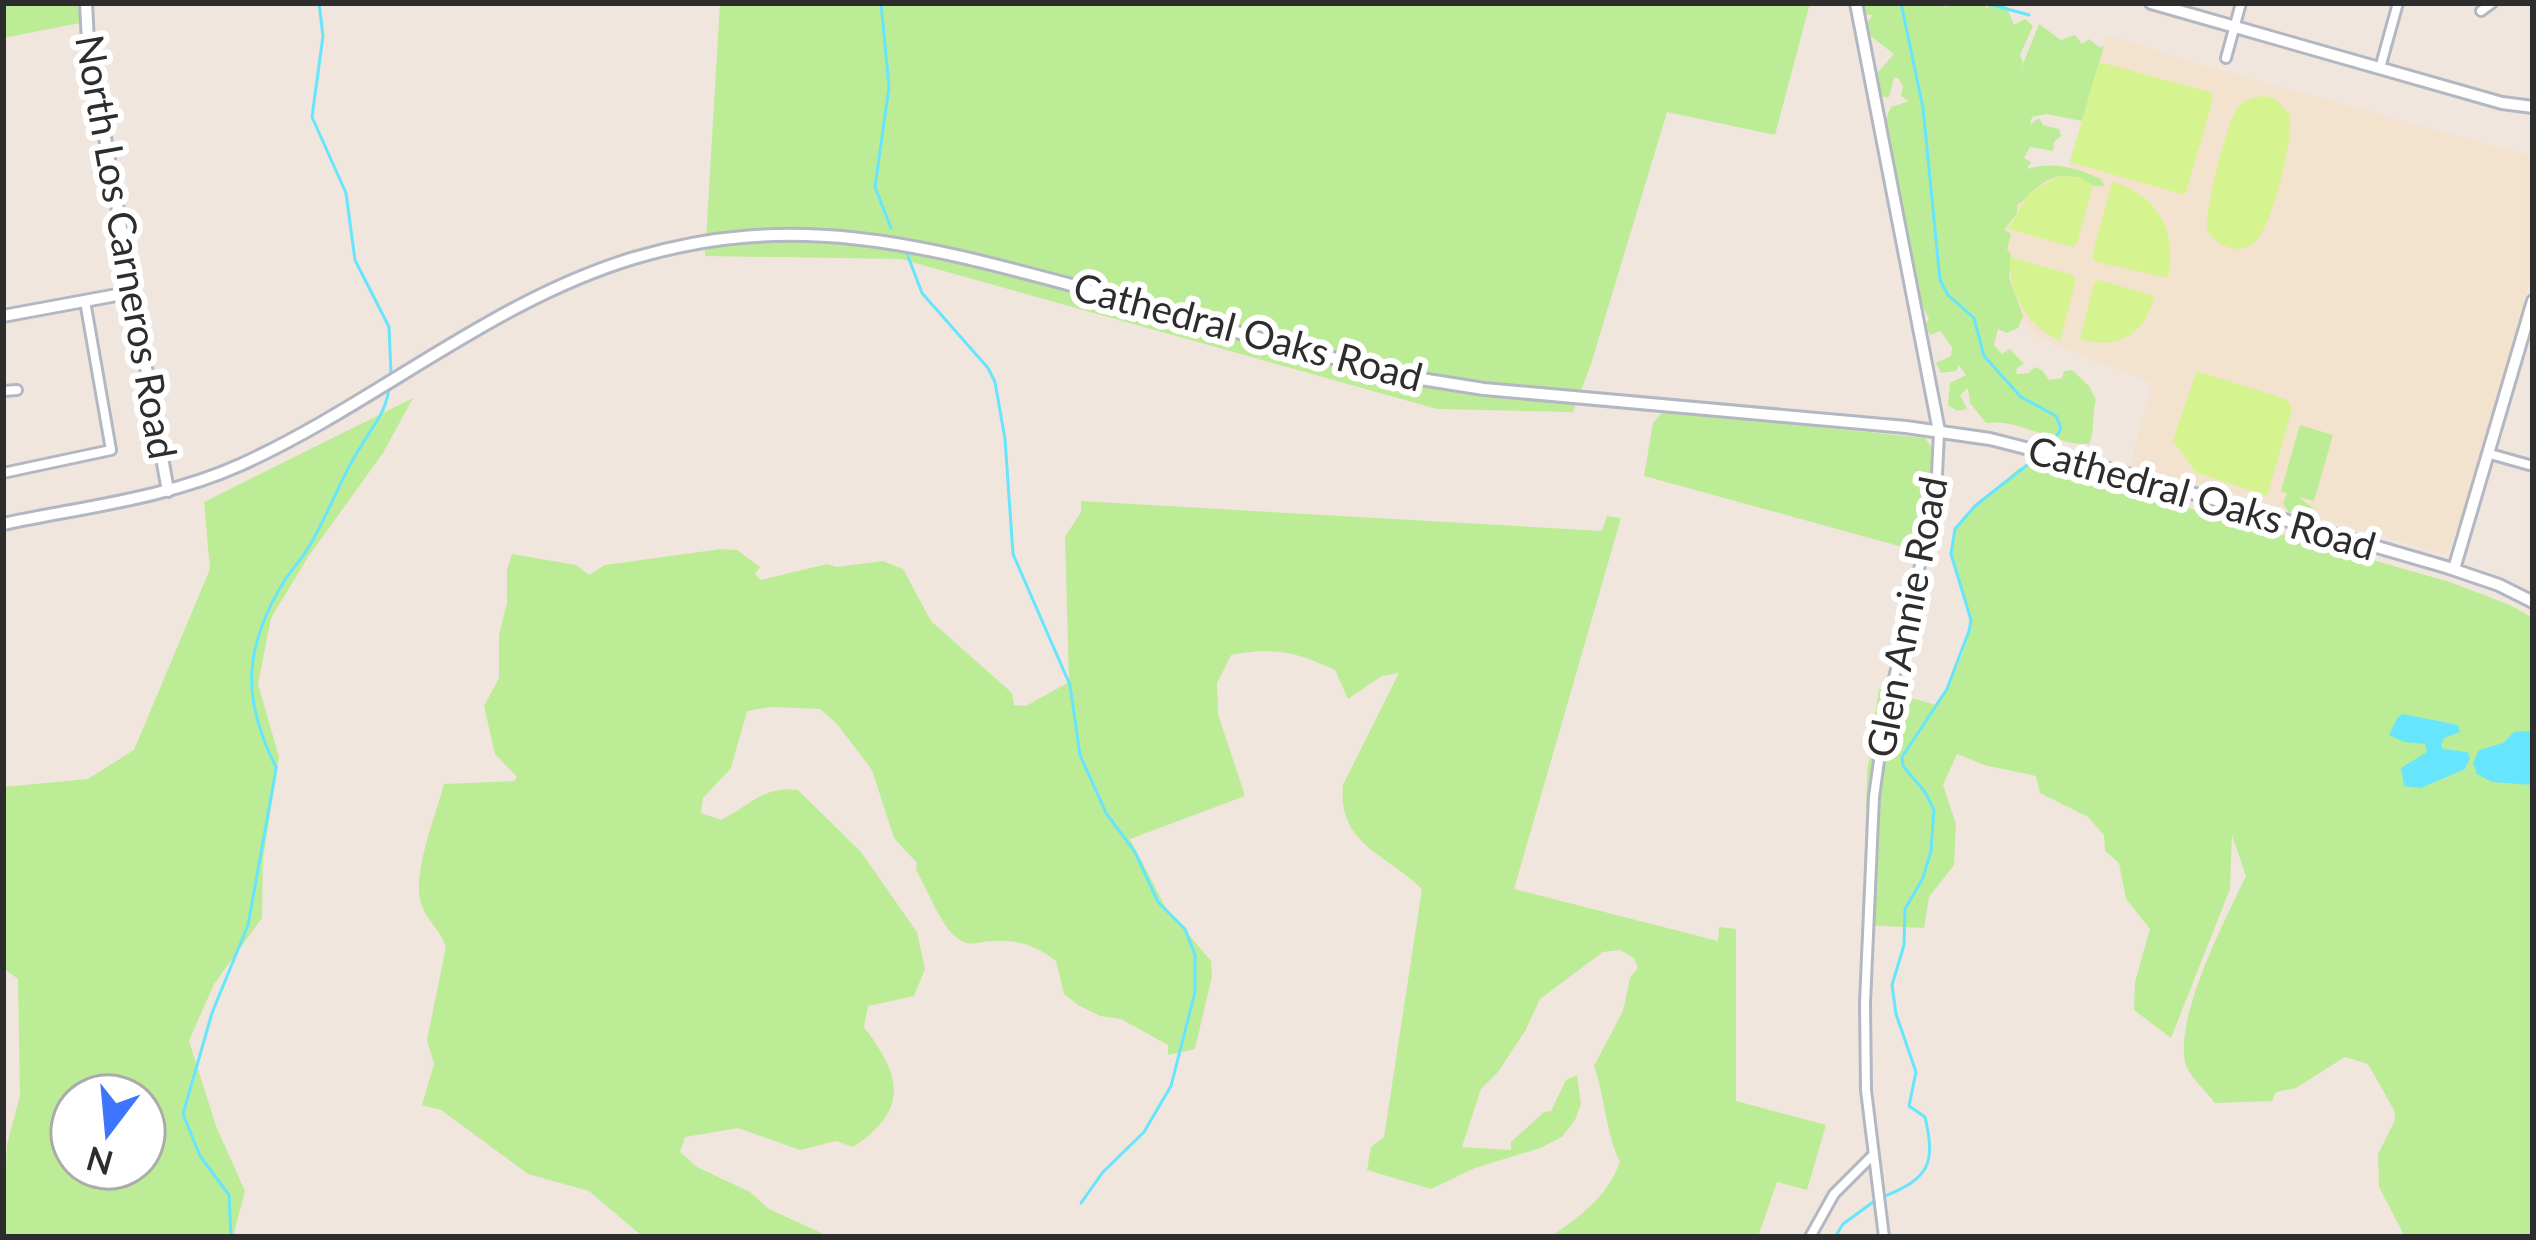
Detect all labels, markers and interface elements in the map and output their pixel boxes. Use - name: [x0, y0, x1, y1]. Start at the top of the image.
- street label: North Los Carneros Road: [67, 31, 187, 462]
- street label: Cathedral Oaks Road: [1069, 262, 1428, 400]
- street label: Cathedral Oaks Road: [2023, 425, 2381, 569]
- street label: Glen Annie Road: [1856, 473, 1956, 761]
- north arrow: [48, 1072, 168, 1192]
- text: N: [82, 1139, 117, 1185]

